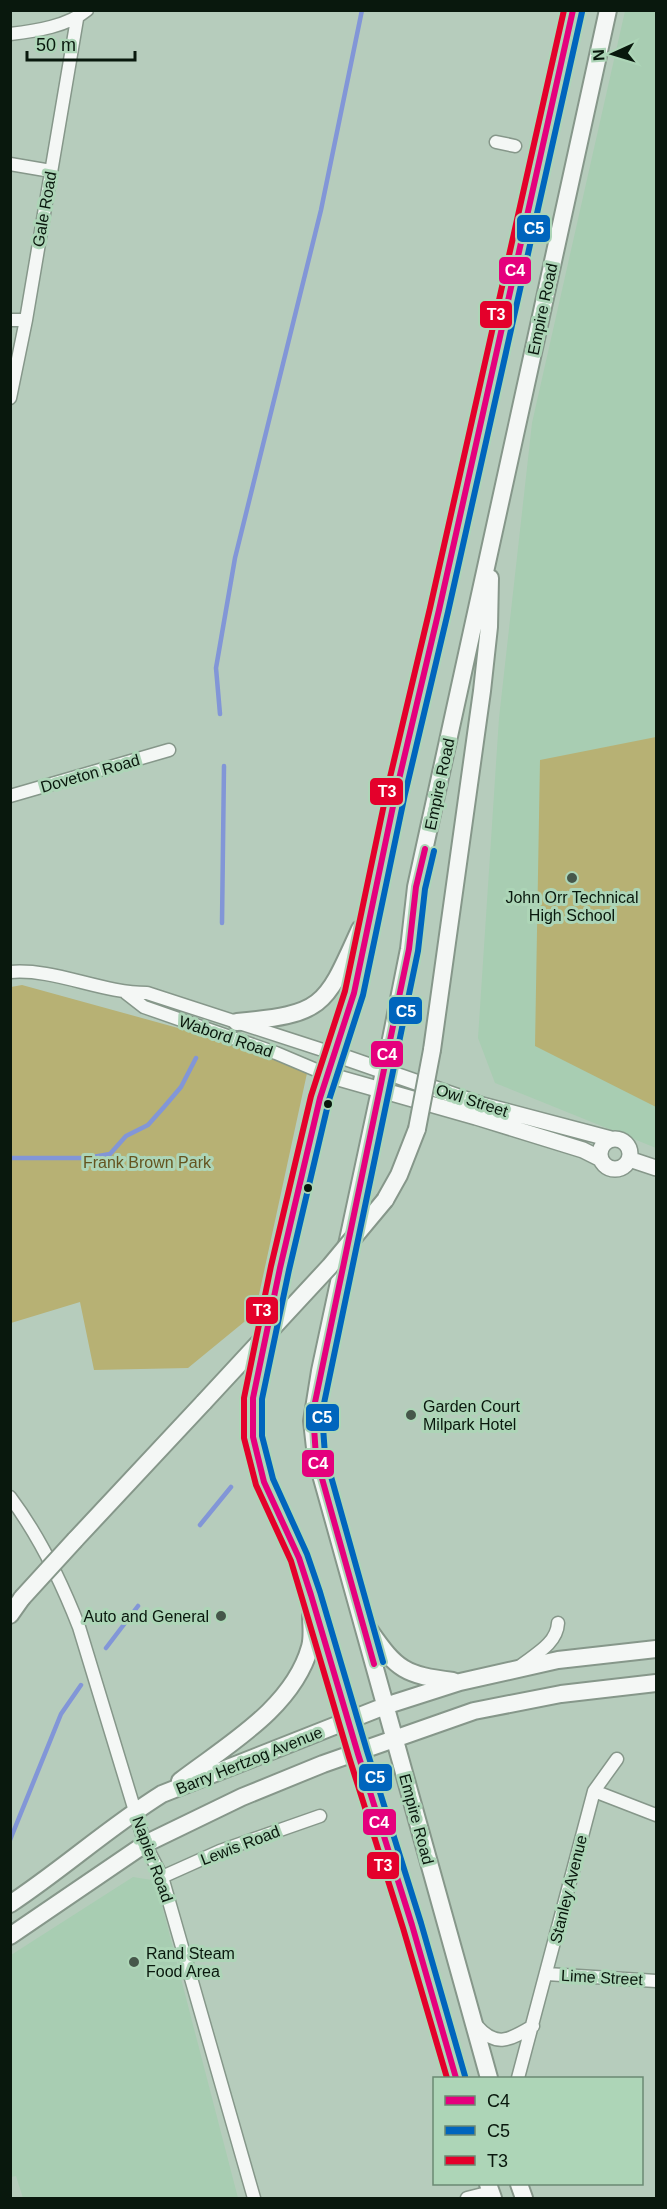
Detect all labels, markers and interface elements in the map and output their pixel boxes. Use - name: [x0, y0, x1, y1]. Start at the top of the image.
- scale bar: [27, 24, 135, 62]
- north arrow: [583, 24, 643, 84]
- text: 50 m: [36, 35, 76, 55]
- text: N: [590, 49, 607, 61]
- street label: Gale Road: [29, 170, 60, 248]
- line badge: C5: [516, 214, 551, 243]
- text: C5: [524, 220, 544, 237]
- line badge: C4: [498, 256, 532, 285]
- text: C4: [505, 262, 525, 279]
- street label: Empire Road: [524, 262, 561, 357]
- line badge: T3: [479, 300, 513, 329]
- text: T3: [487, 306, 505, 323]
- street label: Empire Road: [421, 737, 458, 832]
- street label: Doveton Road: [39, 751, 142, 796]
- line badge: T3: [369, 777, 404, 806]
- text: T3: [378, 783, 396, 800]
- marker: John Orr Technical High School: [565, 871, 579, 885]
- place label: John Orr Technical High School: [505, 889, 639, 924]
- line badge: C5: [388, 996, 423, 1025]
- text: C5: [396, 1003, 416, 1020]
- street label: Wabord Road: [177, 1012, 275, 1060]
- line badge: C4: [370, 1040, 404, 1068]
- text: C4: [377, 1046, 397, 1063]
- street label: Owl Street: [434, 1081, 511, 1120]
- unlabelled marker: [322, 1098, 334, 1110]
- park label: Frank Brown Park: [83, 1154, 212, 1171]
- unlabelled marker: [302, 1182, 314, 1194]
- line badge: T3: [245, 1296, 279, 1325]
- text: T3: [253, 1302, 271, 1319]
- place label: Garden Court Milpark Hotel: [423, 1398, 520, 1433]
- line badge: C5: [305, 1403, 340, 1432]
- marker: Garden Court Milpark Hotel: [404, 1408, 418, 1422]
- text: C5: [312, 1409, 332, 1426]
- line badge: C4: [301, 1449, 335, 1478]
- text: C4: [308, 1455, 328, 1472]
- place label: Auto and General: [84, 1608, 209, 1625]
- marker: Auto and General: [214, 1609, 228, 1623]
- street label: Barry Hertzog Avenue: [174, 1723, 325, 1798]
- line badge: C5: [358, 1763, 393, 1792]
- text: C5: [365, 1769, 385, 1786]
- street label: Empire Road: [396, 1772, 437, 1866]
- line badge: C4: [362, 1808, 397, 1836]
- street label: Napier Road: [129, 1814, 176, 1904]
- text: C4: [369, 1814, 389, 1831]
- street label: Lewis Road: [198, 1823, 282, 1868]
- street label: Stanley Avenue: [547, 1833, 590, 1945]
- line badge: T3: [366, 1851, 400, 1880]
- text: T3: [374, 1857, 392, 1874]
- place label: Rand Steam Food Area: [146, 1945, 235, 1980]
- marker: Rand Steam Food Area: [127, 1955, 141, 1969]
- street label: Lime Street: [561, 1967, 644, 1988]
- legend: [433, 2077, 643, 2185]
- text: C4: [487, 2091, 510, 2111]
- text: C5: [487, 2121, 510, 2141]
- text: T3: [487, 2151, 508, 2171]

